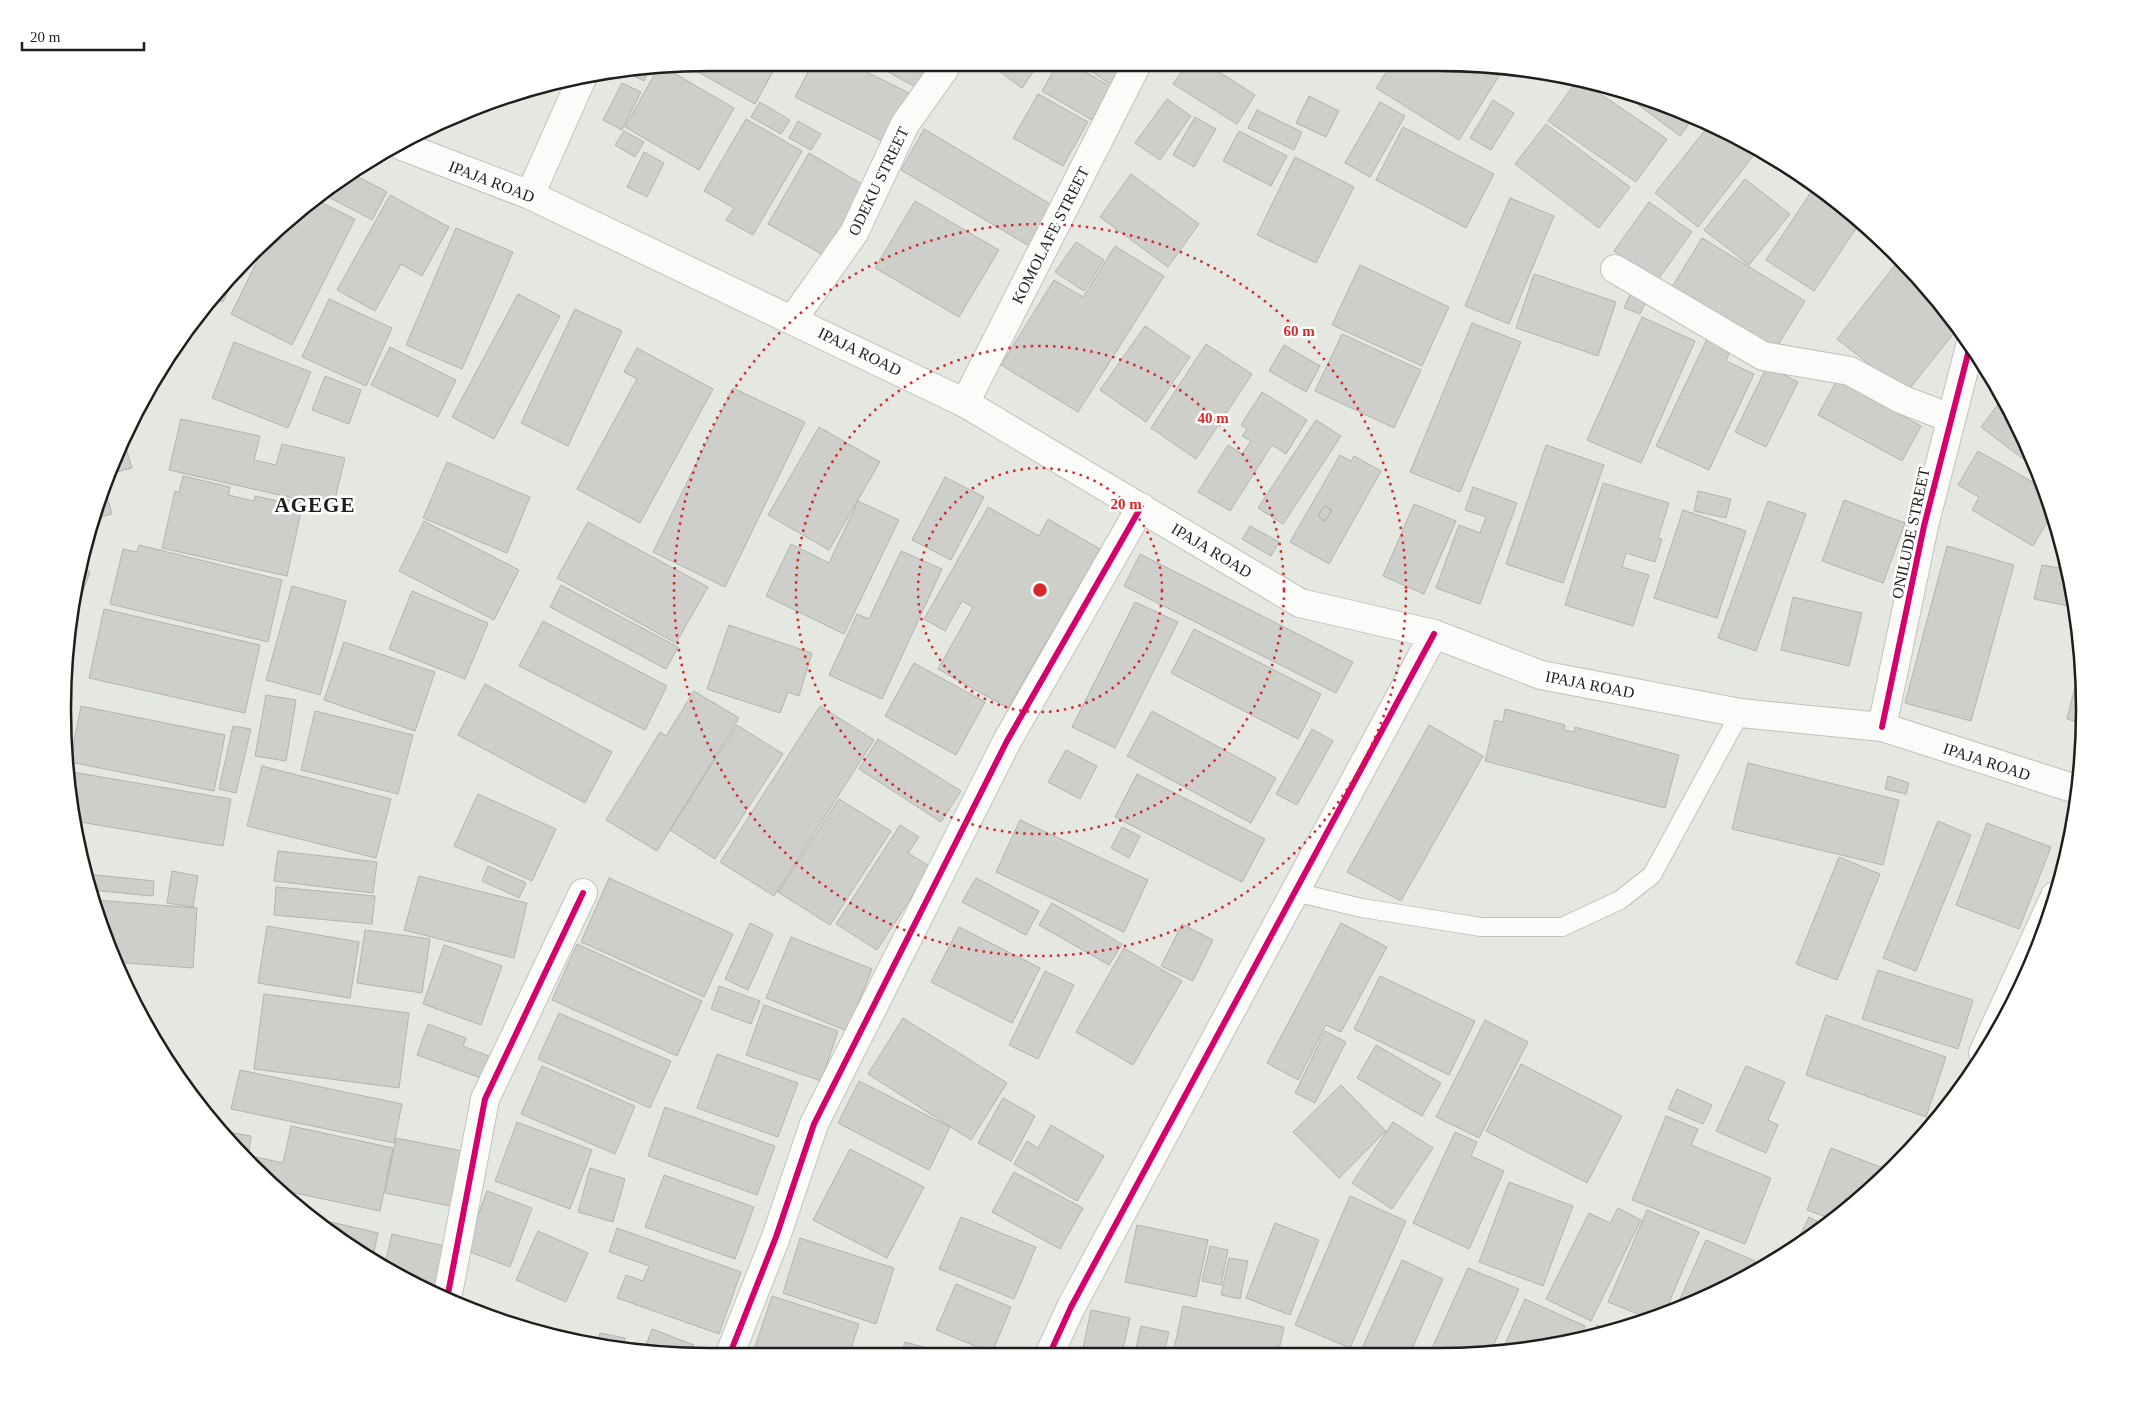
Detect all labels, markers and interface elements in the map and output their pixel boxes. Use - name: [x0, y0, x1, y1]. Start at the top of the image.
- scale bar: [22, 20, 145, 52]
- text: 20 m: [30, 29, 61, 45]
- street label: ODEKU STREET: [845, 124, 912, 238]
- street label: IPAJA ROAD: [447, 157, 537, 206]
- street label: KOMOLAFE STREET: [1008, 164, 1093, 307]
- text: 60 m: [1283, 323, 1315, 339]
- street label: IPAJA ROAD: [815, 324, 904, 379]
- text: 40 m: [1197, 410, 1229, 426]
- street label: ONILUDE STREET: [1888, 466, 1933, 600]
- district label: AGEGE: [275, 493, 355, 517]
- text: 20 m: [1110, 496, 1142, 512]
- street label: IPAJA ROAD: [1169, 520, 1255, 581]
- centre of rings: [1031, 581, 1049, 599]
- street label: IPAJA ROAD: [1544, 668, 1636, 701]
- street label: IPAJA ROAD: [1941, 739, 2033, 784]

